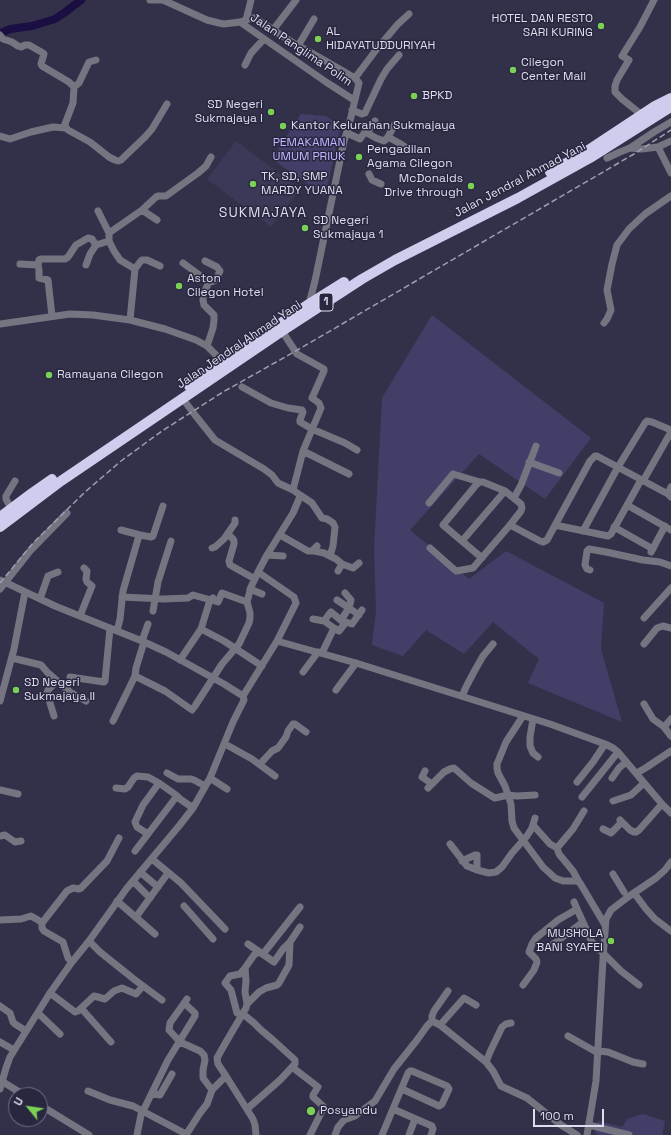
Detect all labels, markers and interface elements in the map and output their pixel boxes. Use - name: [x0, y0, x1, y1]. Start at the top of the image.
- street label: Jalan Panglima Polim: [247, 11, 355, 89]
- place label: HOTEL DAN RESTO SARI KURING: [492, 12, 593, 40]
- marker: HOTEL DAN RESTO SARI KURING: [596, 21, 606, 31]
- place label: AL HIDAYATUDDURIYAH: [326, 25, 435, 53]
- marker: AL HIDAYATUDDURIYAH: [313, 34, 323, 44]
- place label: Cilegon Center Mall: [521, 56, 586, 84]
- marker: Cilegon Center Mall: [508, 65, 518, 75]
- place label: BPKD: [422, 89, 452, 103]
- marker: BPKD: [409, 91, 419, 101]
- place label: SD Negeri Sukmajaya I: [195, 98, 263, 126]
- marker: SD Negeri Sukmajaya I: [266, 107, 276, 117]
- place label: Kantor Kelurahan Sukmajaya: [291, 119, 455, 133]
- marker: Kantor Kelurahan Sukmajaya: [278, 121, 288, 131]
- park label: PEMAKAMAN UMUM PRIUK: [273, 136, 345, 164]
- street label: Jalan Jendral Ahmad Yani: [452, 139, 588, 221]
- place label: Pengadilan Agama Cilegon: [367, 143, 453, 171]
- marker: Pengadilan Agama Cilegon: [354, 152, 364, 162]
- place label: TK, SD, SMP MARDY YUANA: [261, 170, 343, 198]
- place label: McDonalds Drive through: [384, 172, 463, 200]
- marker: TK, SD, SMP MARDY YUANA: [248, 179, 258, 189]
- marker: McDonalds Drive through: [466, 181, 476, 191]
- district label: SUKMAJAYA: [219, 205, 307, 221]
- place label: SD Negeri Sukmajaya 1: [313, 214, 383, 242]
- marker: SD Negeri Sukmajaya 1: [300, 223, 310, 233]
- place label: Aston Cilegon Hotel: [187, 272, 264, 300]
- marker: Aston Cilegon Hotel: [174, 281, 184, 291]
- road number: 1: [319, 293, 333, 311]
- street label: Jalan Jendral Ahmad Yani: [174, 298, 304, 392]
- place label: Ramayana Cilegon: [57, 368, 163, 382]
- marker: Ramayana Cilegon: [44, 370, 54, 380]
- place label: SD Negeri Sukmajaya II: [24, 676, 95, 704]
- marker: SD Negeri Sukmajaya II: [11, 685, 21, 695]
- place label: MUSHOLA BANI SYAFEI: [536, 927, 603, 955]
- marker: MUSHOLA BANI SYAFEI: [606, 936, 616, 946]
- north arrow: [8, 1087, 48, 1127]
- text: U: [11, 1095, 26, 1108]
- scale bar: [535, 1101, 606, 1127]
- place label: Posyandu: [320, 1104, 377, 1118]
- marker: Posyandu: [305, 1105, 317, 1117]
- text: 100 m: [540, 1108, 574, 1124]

